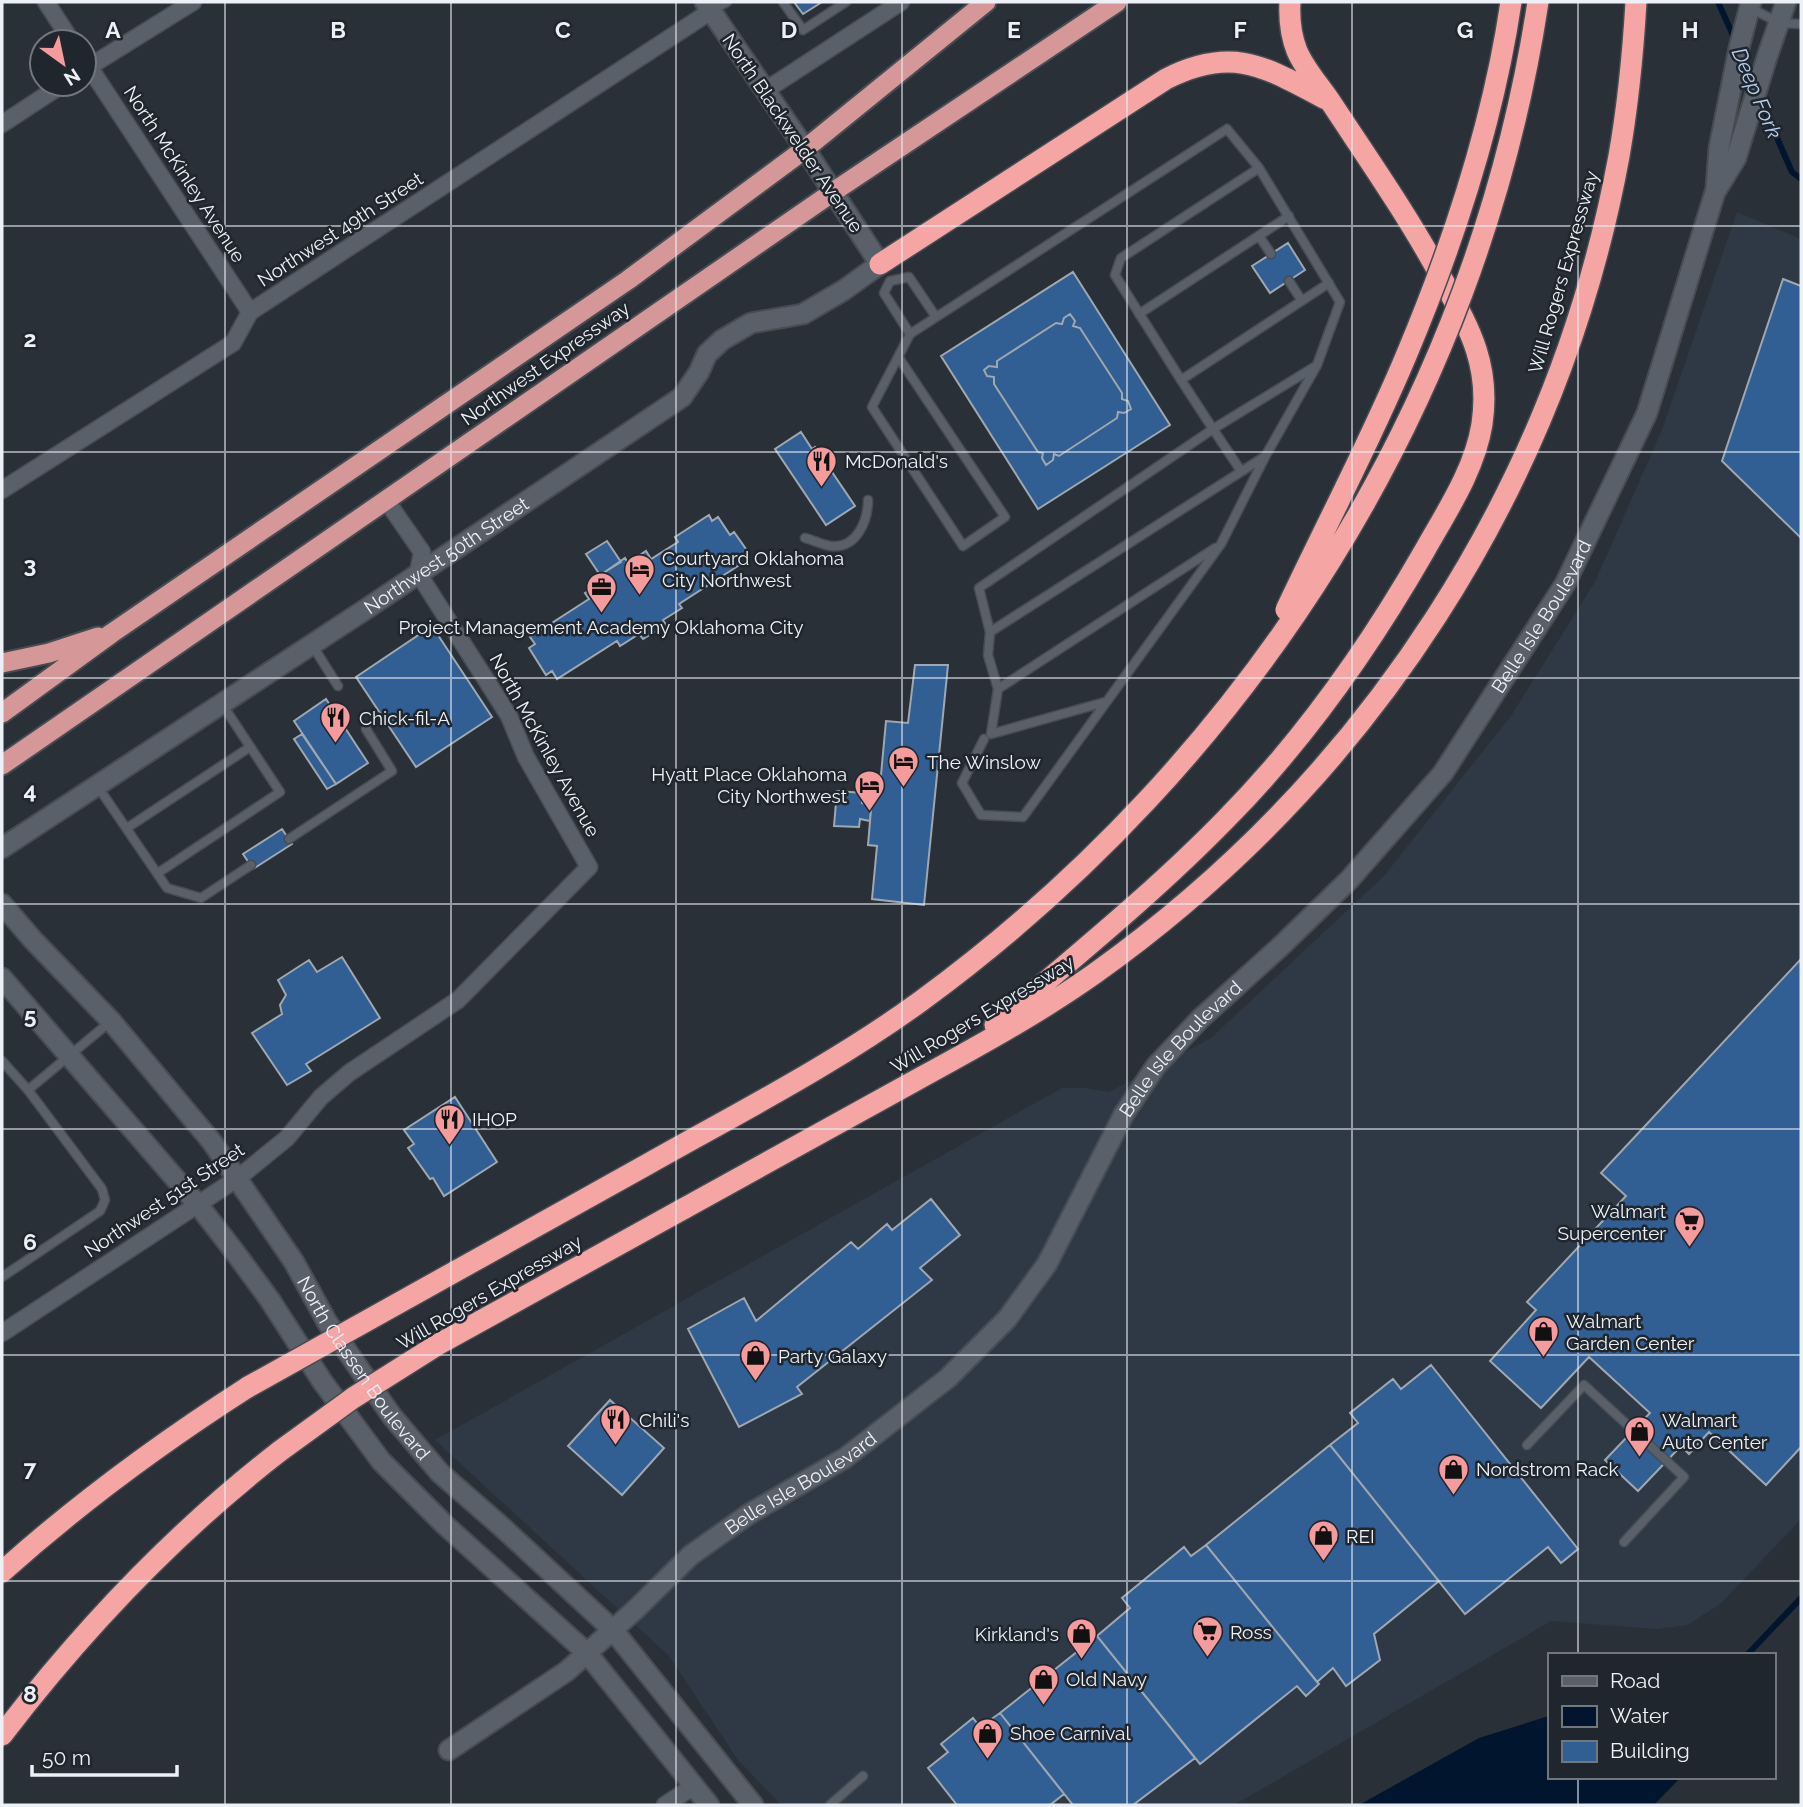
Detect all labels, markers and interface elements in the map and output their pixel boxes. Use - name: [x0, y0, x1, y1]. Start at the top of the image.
- text: A: [105, 16, 121, 43]
- text: B: [330, 16, 346, 43]
- text: C: [555, 16, 571, 43]
- text: D: [781, 16, 797, 43]
- text: E: [1007, 16, 1021, 43]
- text: F: [1233, 16, 1247, 43]
- text: G: [1457, 16, 1473, 43]
- text: H: [1681, 16, 1699, 43]
- north arrow: [28, 28, 98, 98]
- street label: North Blackwelder Avenue: [718, 29, 868, 237]
- water label: Deep Fork: [1727, 44, 1787, 142]
- text: N: [60, 64, 84, 90]
- street label: North McKinley Avenue: [120, 82, 250, 266]
- street label: Northwest 49th Street: [253, 167, 427, 291]
- street label: Will Rogers Expressway: [1524, 168, 1602, 376]
- street label: Northwest Expressway: [457, 297, 633, 429]
- text: 2: [24, 325, 36, 352]
- restaurant icon: McDonald's: [805, 444, 839, 488]
- place label: McDonald's: [845, 450, 948, 472]
- street label: Northwest 50th Street: [360, 492, 533, 618]
- street label: Belle Isle Boulevard: [1487, 536, 1596, 697]
- place label: Courtyard Oklahoma City Northwest: [662, 547, 844, 591]
- text: 3: [24, 551, 36, 578]
- hotel icon: Courtyard Oklahoma City Northwest: [622, 552, 656, 596]
- office icon: Project Management Academy Oklahoma City: [584, 571, 618, 615]
- place label: Project Management Academy Oklahoma City: [399, 616, 803, 638]
- street label: North McKinley Avenue: [485, 650, 605, 840]
- restaurant icon: Chick-fil-A: [319, 701, 353, 745]
- place label: Chick-fil-A: [359, 707, 450, 729]
- hotel icon: The Winslow: [887, 745, 921, 789]
- place label: The Winslow: [927, 751, 1041, 773]
- place label: Hyatt Place Oklahoma City Northwest: [651, 763, 848, 807]
- hotel icon: Hyatt Place Oklahoma City Northwest: [853, 768, 887, 812]
- text: 4: [23, 777, 37, 804]
- street label: Will Rogers Expressway: [886, 951, 1078, 1077]
- street label: Belle Isle Boulevard: [1114, 976, 1246, 1121]
- text: 5: [24, 1002, 37, 1029]
- restaurant icon: IHOP: [432, 1102, 466, 1146]
- place label: IHOP: [472, 1108, 517, 1130]
- street label: Northwest 51st Street: [80, 1138, 249, 1262]
- place label: Walmart Supercenter: [1557, 1200, 1667, 1244]
- supermarket icon: Walmart Supercenter: [1672, 1205, 1706, 1249]
- text: 6: [23, 1228, 37, 1255]
- street label: Will Rogers Expressway: [393, 1230, 585, 1354]
- street label: North Classen Boulevard: [293, 1272, 435, 1464]
- place label: Walmart Garden Center: [1566, 1310, 1695, 1354]
- shop icon: Walmart Garden Center: [1526, 1315, 1560, 1359]
- shop icon: Party Galaxy: [738, 1339, 772, 1383]
- place label: Party Galaxy: [778, 1345, 887, 1367]
- restaurant icon: Chili's: [599, 1403, 633, 1447]
- place label: Chili's: [639, 1409, 689, 1431]
- place label: Walmart Auto Center: [1662, 1409, 1768, 1453]
- shop icon: Walmart Auto Center: [1622, 1414, 1656, 1458]
- street label: Belle Isle Boulevard: [720, 1427, 881, 1539]
- shop icon: Nordstrom Rack: [1436, 1452, 1470, 1496]
- text: 7: [24, 1454, 37, 1481]
- place label: Nordstrom Rack: [1476, 1458, 1619, 1480]
- shop icon: REI: [1306, 1519, 1340, 1563]
- place label: REI: [1346, 1525, 1375, 1547]
- supermarket icon: Ross: [1190, 1615, 1224, 1659]
- shop icon: Kirkland's: [1065, 1617, 1099, 1661]
- place label: Ross: [1230, 1621, 1272, 1643]
- place label: Kirkland's: [975, 1623, 1059, 1645]
- legend: [1548, 1653, 1775, 1779]
- shop icon: Old Navy: [1026, 1662, 1060, 1706]
- place label: Old Navy: [1066, 1668, 1147, 1690]
- text: Road: [1610, 1668, 1660, 1693]
- text: 8: [23, 1680, 37, 1707]
- text: Water: [1610, 1703, 1669, 1728]
- shop icon: Shoe Carnival: [970, 1716, 1004, 1760]
- place label: Shoe Carnival: [1010, 1722, 1131, 1744]
- scale bar: [32, 1734, 177, 1778]
- text: Building: [1610, 1738, 1690, 1763]
- text: 50 m: [42, 1745, 91, 1770]

